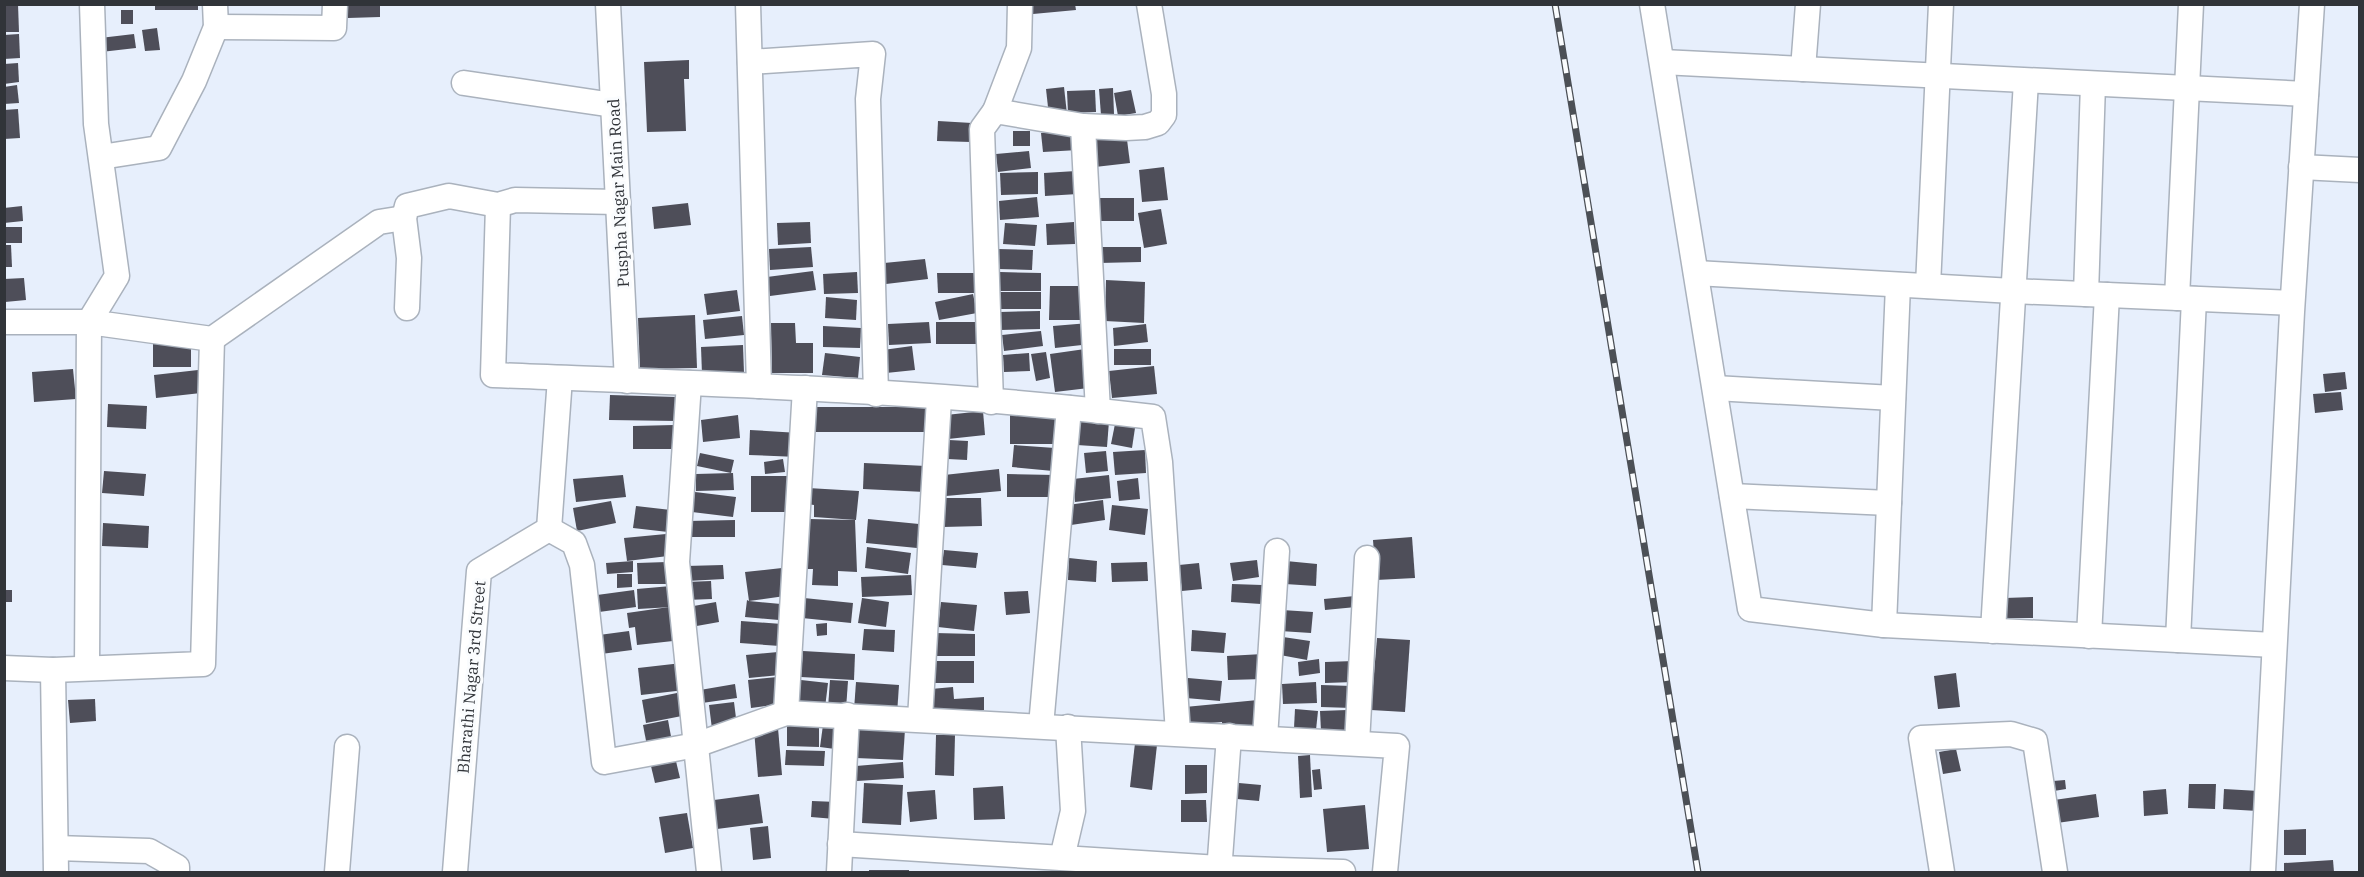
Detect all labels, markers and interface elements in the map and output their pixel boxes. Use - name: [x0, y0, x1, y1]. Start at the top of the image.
- street label: Puspha Nagar Main Road: [603, 98, 633, 288]
- street label: Bharathi Nagar 3rd Street: [453, 579, 489, 774]

